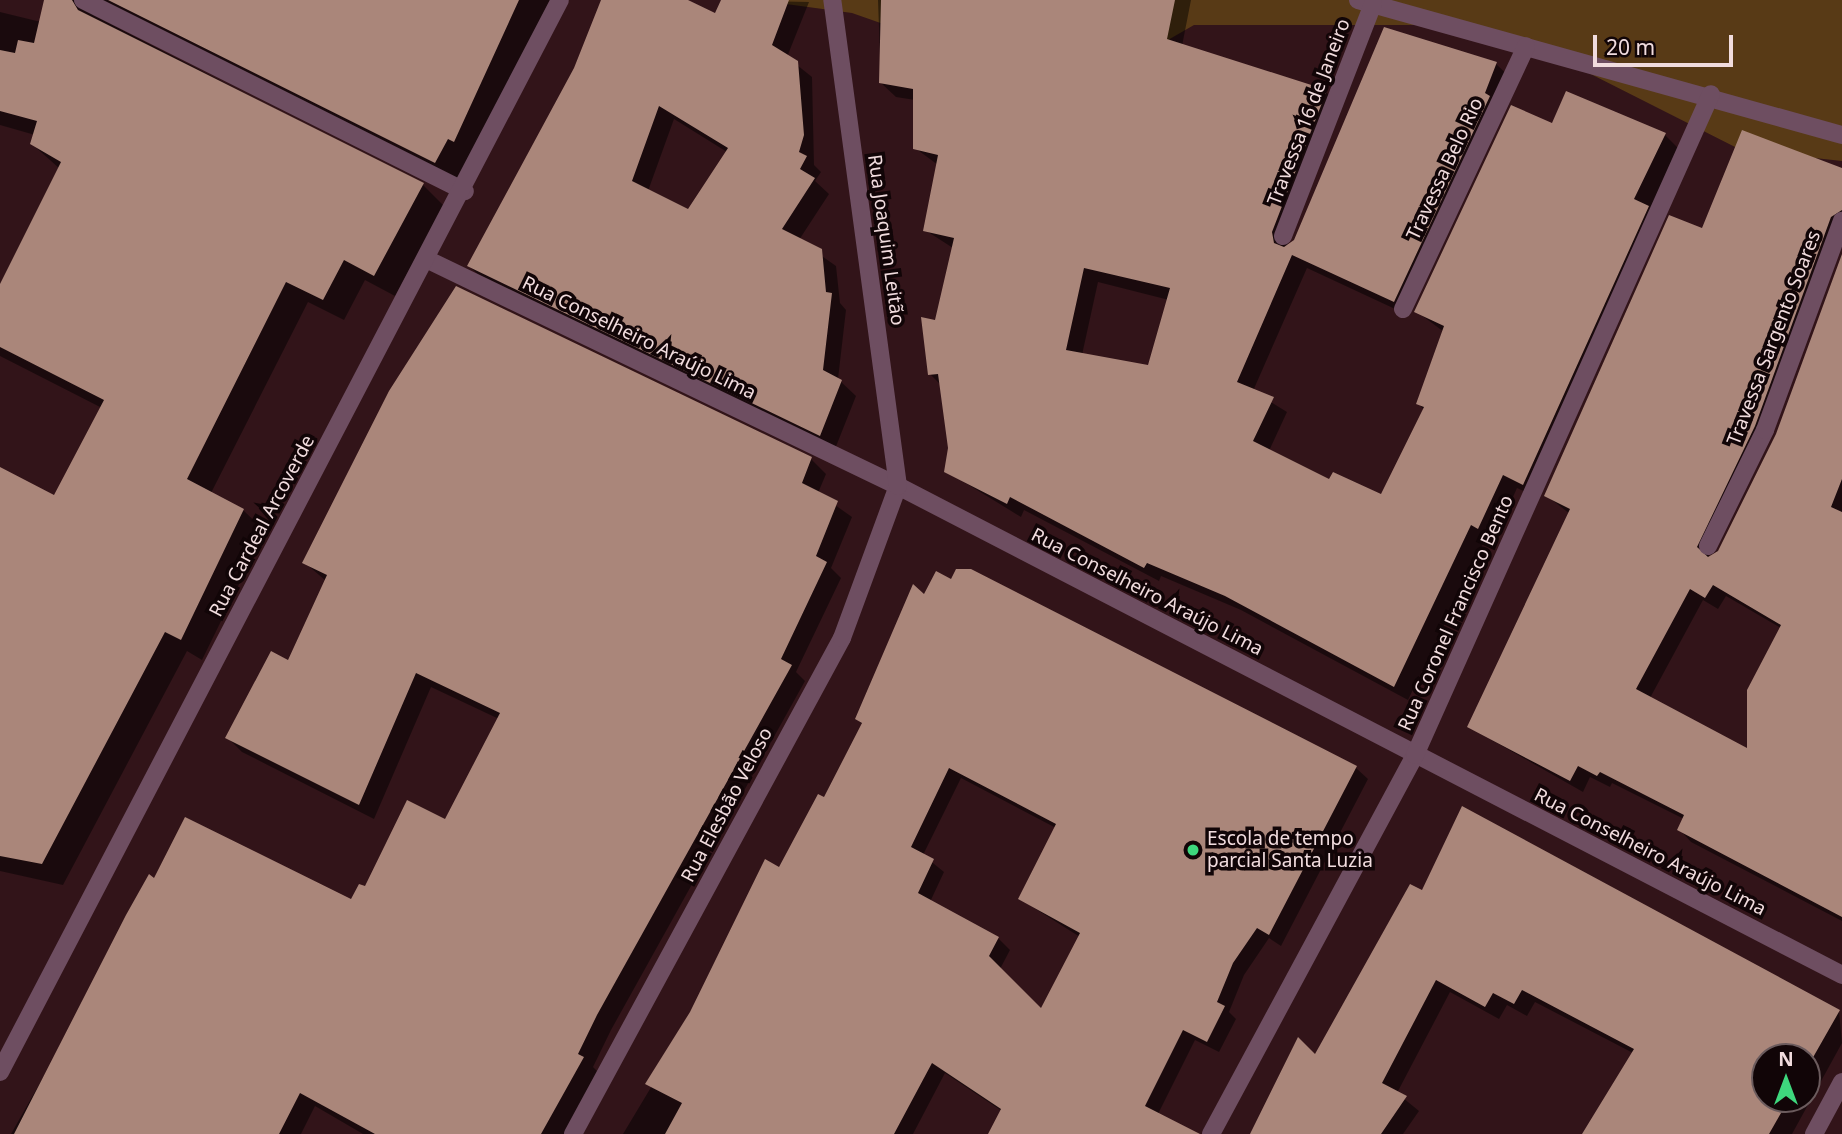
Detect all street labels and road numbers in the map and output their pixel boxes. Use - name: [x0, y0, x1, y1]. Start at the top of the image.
- street label: Travessa 16 de Janeiro: [1263, 15, 1355, 209]
- street label: Travessa Belo Rio: [1402, 94, 1488, 244]
- street label: Rua Joaquim Leitão: [863, 153, 909, 327]
- street label: Travessa Sargento Soares: [1723, 228, 1825, 448]
- street label: Rua Conselheiro Araújo Lima: [519, 271, 759, 405]
- street label: Rua Cardeal Arcoverde: [204, 431, 320, 621]
- street label: Rua Coronel Francisco Bento: [1394, 492, 1518, 734]
- street label: Rua Conselheiro Araújo Lima: [1027, 524, 1267, 660]
- street label: Rua Elesbão Veloso: [677, 724, 777, 886]
- street label: Rua Conselheiro Araújo Lima: [1530, 784, 1770, 920]

